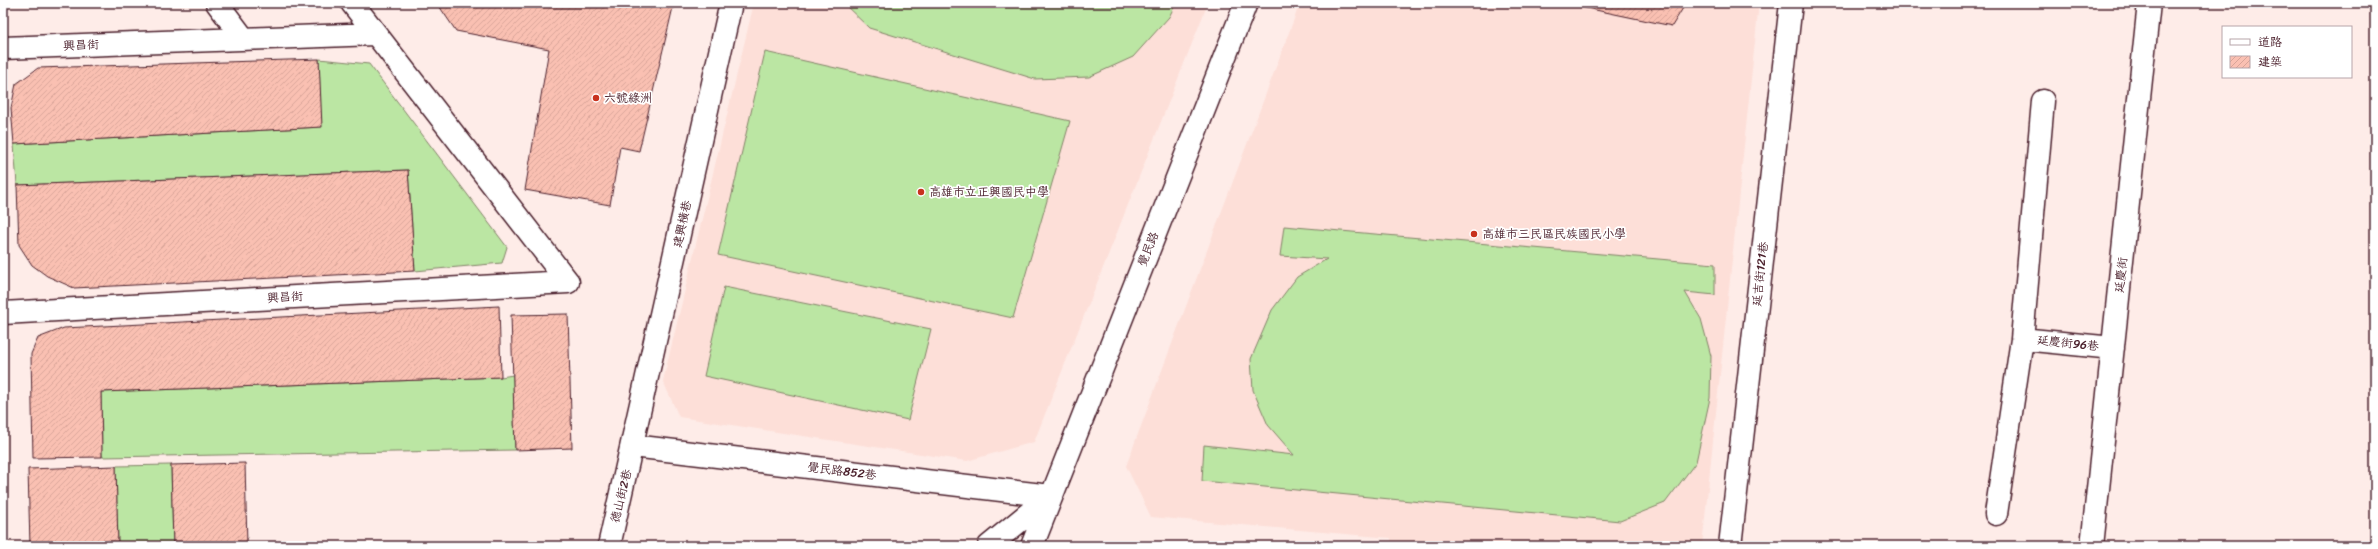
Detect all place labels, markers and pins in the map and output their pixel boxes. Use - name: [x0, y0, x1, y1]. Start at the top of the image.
- place label: 六號綠洲: [604, 87, 652, 109]
- marker: 六號綠洲: [591, 93, 601, 103]
- place label: 高雄市立正興國民中學: [929, 181, 1049, 203]
- marker: 高雄市立正興國民中學: [916, 187, 926, 197]
- place label: 高雄市三民區民族國民小學: [1482, 223, 1626, 245]
- marker: 高雄市三民區民族國民小學: [1469, 229, 1479, 239]

